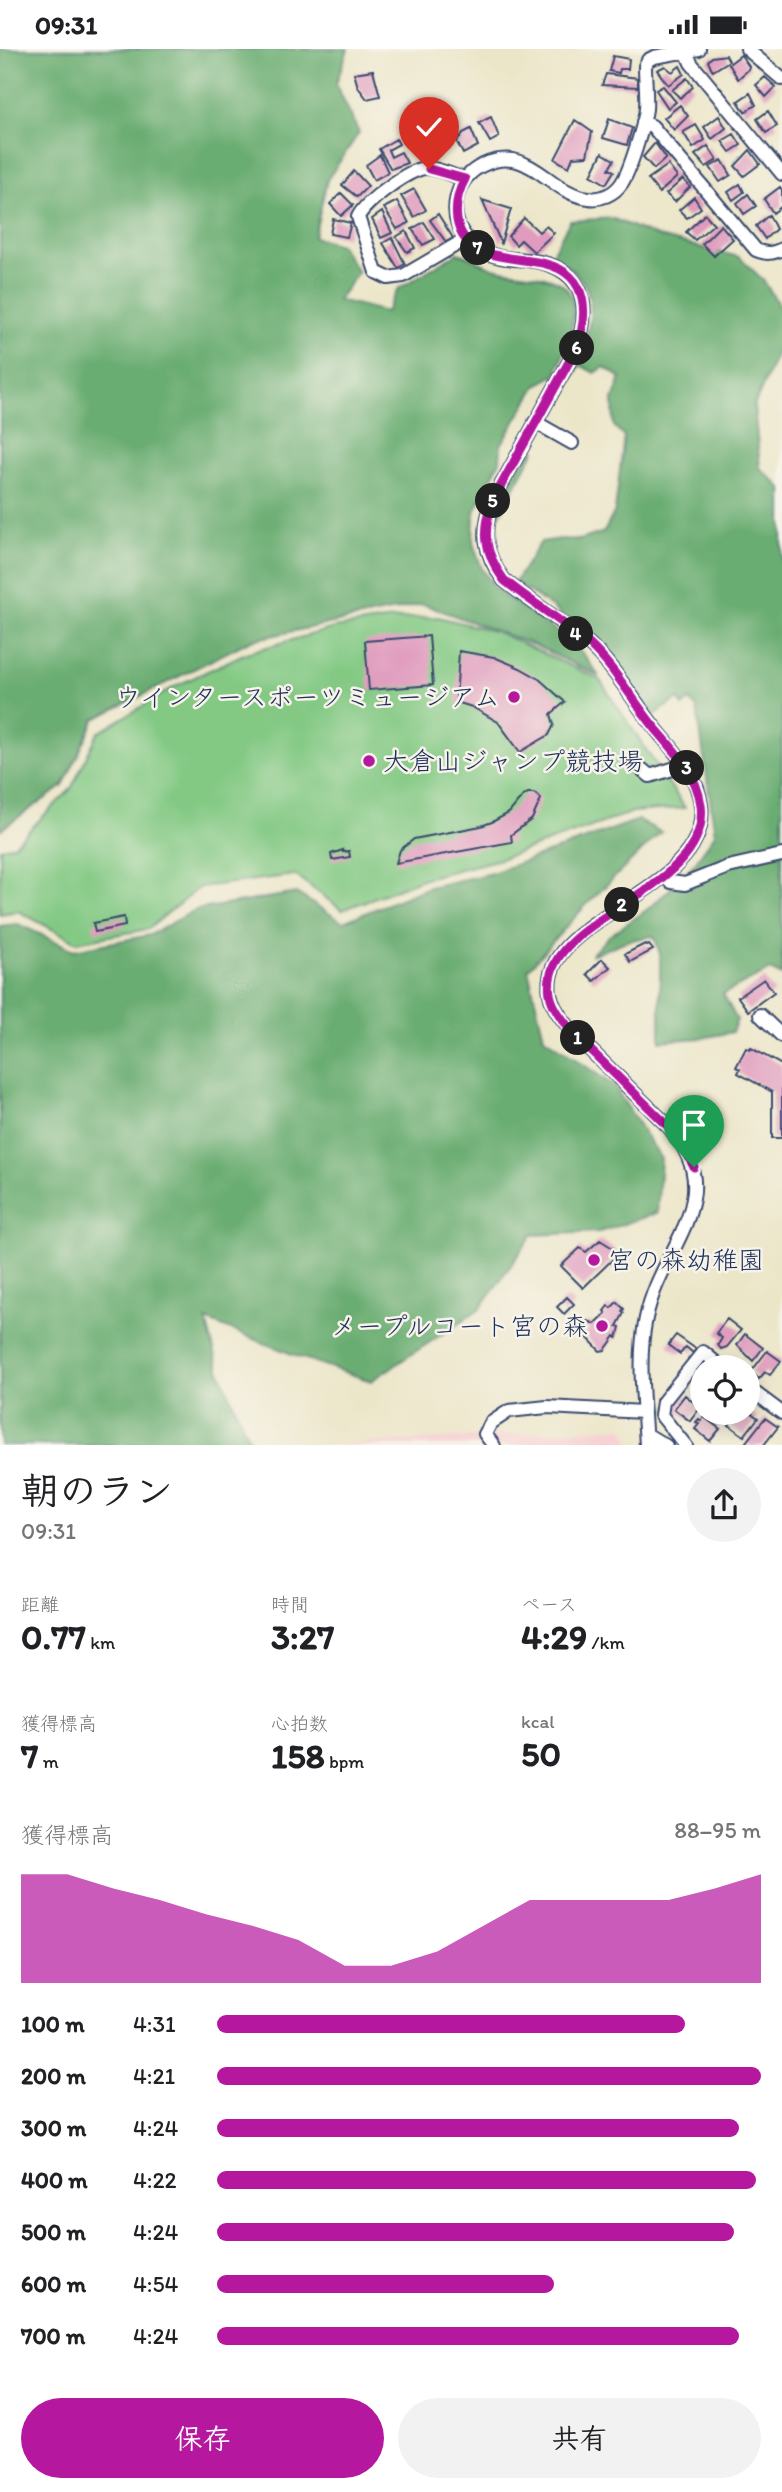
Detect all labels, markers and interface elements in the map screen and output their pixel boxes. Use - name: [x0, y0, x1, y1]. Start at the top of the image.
- text: 09:31: [35, 9, 97, 41]
- pin: [399, 97, 459, 169]
- icon: check: [410, 108, 448, 146]
- pin: 7: [461, 231, 496, 265]
- text: 7: [473, 236, 482, 259]
- pin: 6: [560, 331, 594, 365]
- text: 6: [571, 336, 582, 359]
- pin: 5: [476, 483, 510, 519]
- text: 5: [488, 489, 497, 512]
- pin: 4: [558, 617, 594, 651]
- text: 4: [570, 622, 581, 645]
- place label: ウインタースポーツミュージアム: [115, 681, 500, 713]
- marker: ウインタースポーツミュージアム: [506, 689, 522, 705]
- place label: 大倉山ジャンプ競技場: [383, 745, 643, 777]
- pin: 3: [670, 751, 704, 785]
- marker: 大倉山ジャンプ競技場: [361, 753, 377, 769]
- text: 3: [681, 756, 692, 779]
- pin: 2: [604, 887, 640, 923]
- text: 2: [617, 893, 627, 916]
- pin: 1: [560, 1021, 596, 1055]
- text: 1: [573, 1026, 582, 1049]
- pin: [664, 1095, 724, 1167]
- icon: arrive: [675, 1106, 713, 1144]
- place label: 宮の森幼稚園: [608, 1244, 764, 1276]
- marker: 宮の森幼稚園: [586, 1252, 602, 1268]
- place label: メープルコート宮の森: [331, 1310, 588, 1342]
- marker: メープルコート宮の森: [594, 1318, 610, 1334]
- map controls: [690, 1355, 760, 1425]
- button: locate: [690, 1355, 760, 1425]
- text: 朝のラン: [21, 1468, 173, 1514]
- button: share: [687, 1468, 761, 1542]
- text: 09:31: [21, 1517, 76, 1545]
- text: 距離: [21, 1593, 59, 1616]
- text: 時間: [271, 1593, 309, 1616]
- text: ペース: [521, 1593, 577, 1616]
- text: 0.77: [21, 1616, 86, 1658]
- text: 3:27: [271, 1616, 334, 1658]
- text: 4:29: [521, 1616, 587, 1658]
- text: km: [86, 1631, 115, 1654]
- text: /km: [587, 1631, 625, 1654]
- text: kcal: [521, 1710, 555, 1733]
- text: 獲得標高: [21, 1712, 97, 1735]
- text: 心拍数: [271, 1712, 328, 1735]
- text: 50: [521, 1733, 561, 1775]
- text: 7: [21, 1735, 38, 1777]
- text: 158: [271, 1735, 325, 1777]
- text: m: [38, 1750, 59, 1773]
- text: bpm: [325, 1750, 364, 1773]
- text: 88–95 m: [674, 1816, 761, 1844]
- text: 獲得標高: [21, 1821, 113, 1849]
- text: 100 m: [21, 2010, 85, 2038]
- text: 4:31: [133, 2010, 176, 2038]
- text: 200 m: [21, 2062, 86, 2090]
- text: 4:21: [133, 2062, 175, 2090]
- text: 300 m: [21, 2114, 86, 2142]
- text: 4:24: [133, 2114, 178, 2142]
- text: 400 m: [21, 2166, 88, 2194]
- text: 4:22: [133, 2166, 177, 2194]
- text: 500 m: [21, 2218, 86, 2246]
- text: 4:24: [133, 2218, 178, 2246]
- text: 600 m: [21, 2270, 86, 2298]
- text: 4:54: [133, 2270, 178, 2298]
- text: 700 m: [21, 2322, 85, 2350]
- text: 4:24: [133, 2322, 178, 2350]
- button: 保存: [21, 2398, 384, 2478]
- button: 共有: [398, 2398, 761, 2478]

